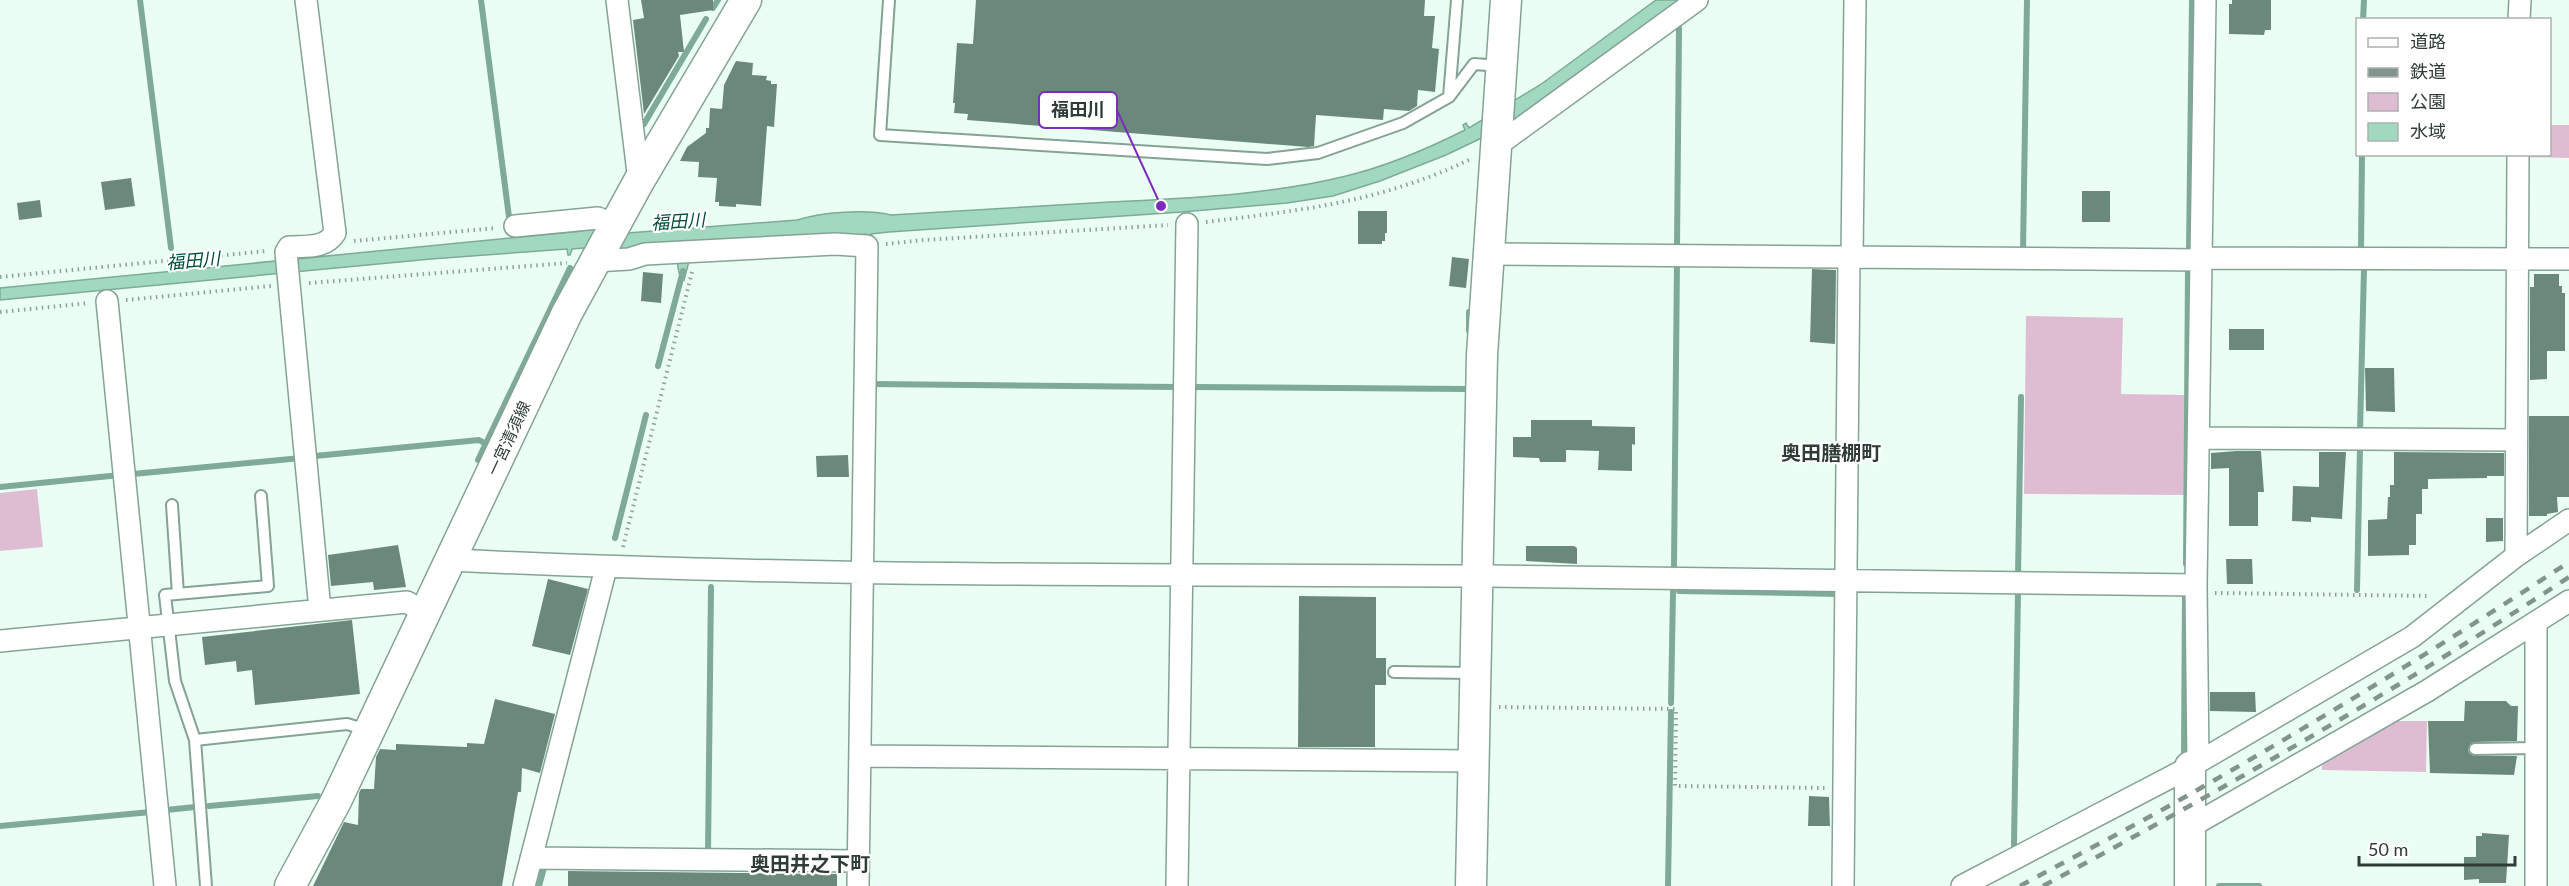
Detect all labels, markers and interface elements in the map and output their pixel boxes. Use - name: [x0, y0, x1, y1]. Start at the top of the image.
- legend: [2356, 18, 2551, 156]
- text: 道路: [2410, 30, 2446, 52]
- text: 鉄道: [2410, 60, 2446, 82]
- text: 公園: [2410, 90, 2446, 112]
- callout: 福田川: [1039, 92, 1117, 128]
- text: 福田川: [1051, 98, 1105, 120]
- text: 水域: [2410, 120, 2446, 142]
- water label: 福田川: [650, 208, 708, 234]
- water label: 福田川: [165, 247, 223, 273]
- street label: 一宮清須線: [482, 398, 534, 478]
- district label: 奥田膳棚町: [1781, 440, 1881, 464]
- scale bar: [2359, 829, 2515, 867]
- text: 50 m: [2368, 838, 2408, 860]
- district label: 奥田井之下町: [750, 851, 870, 875]

